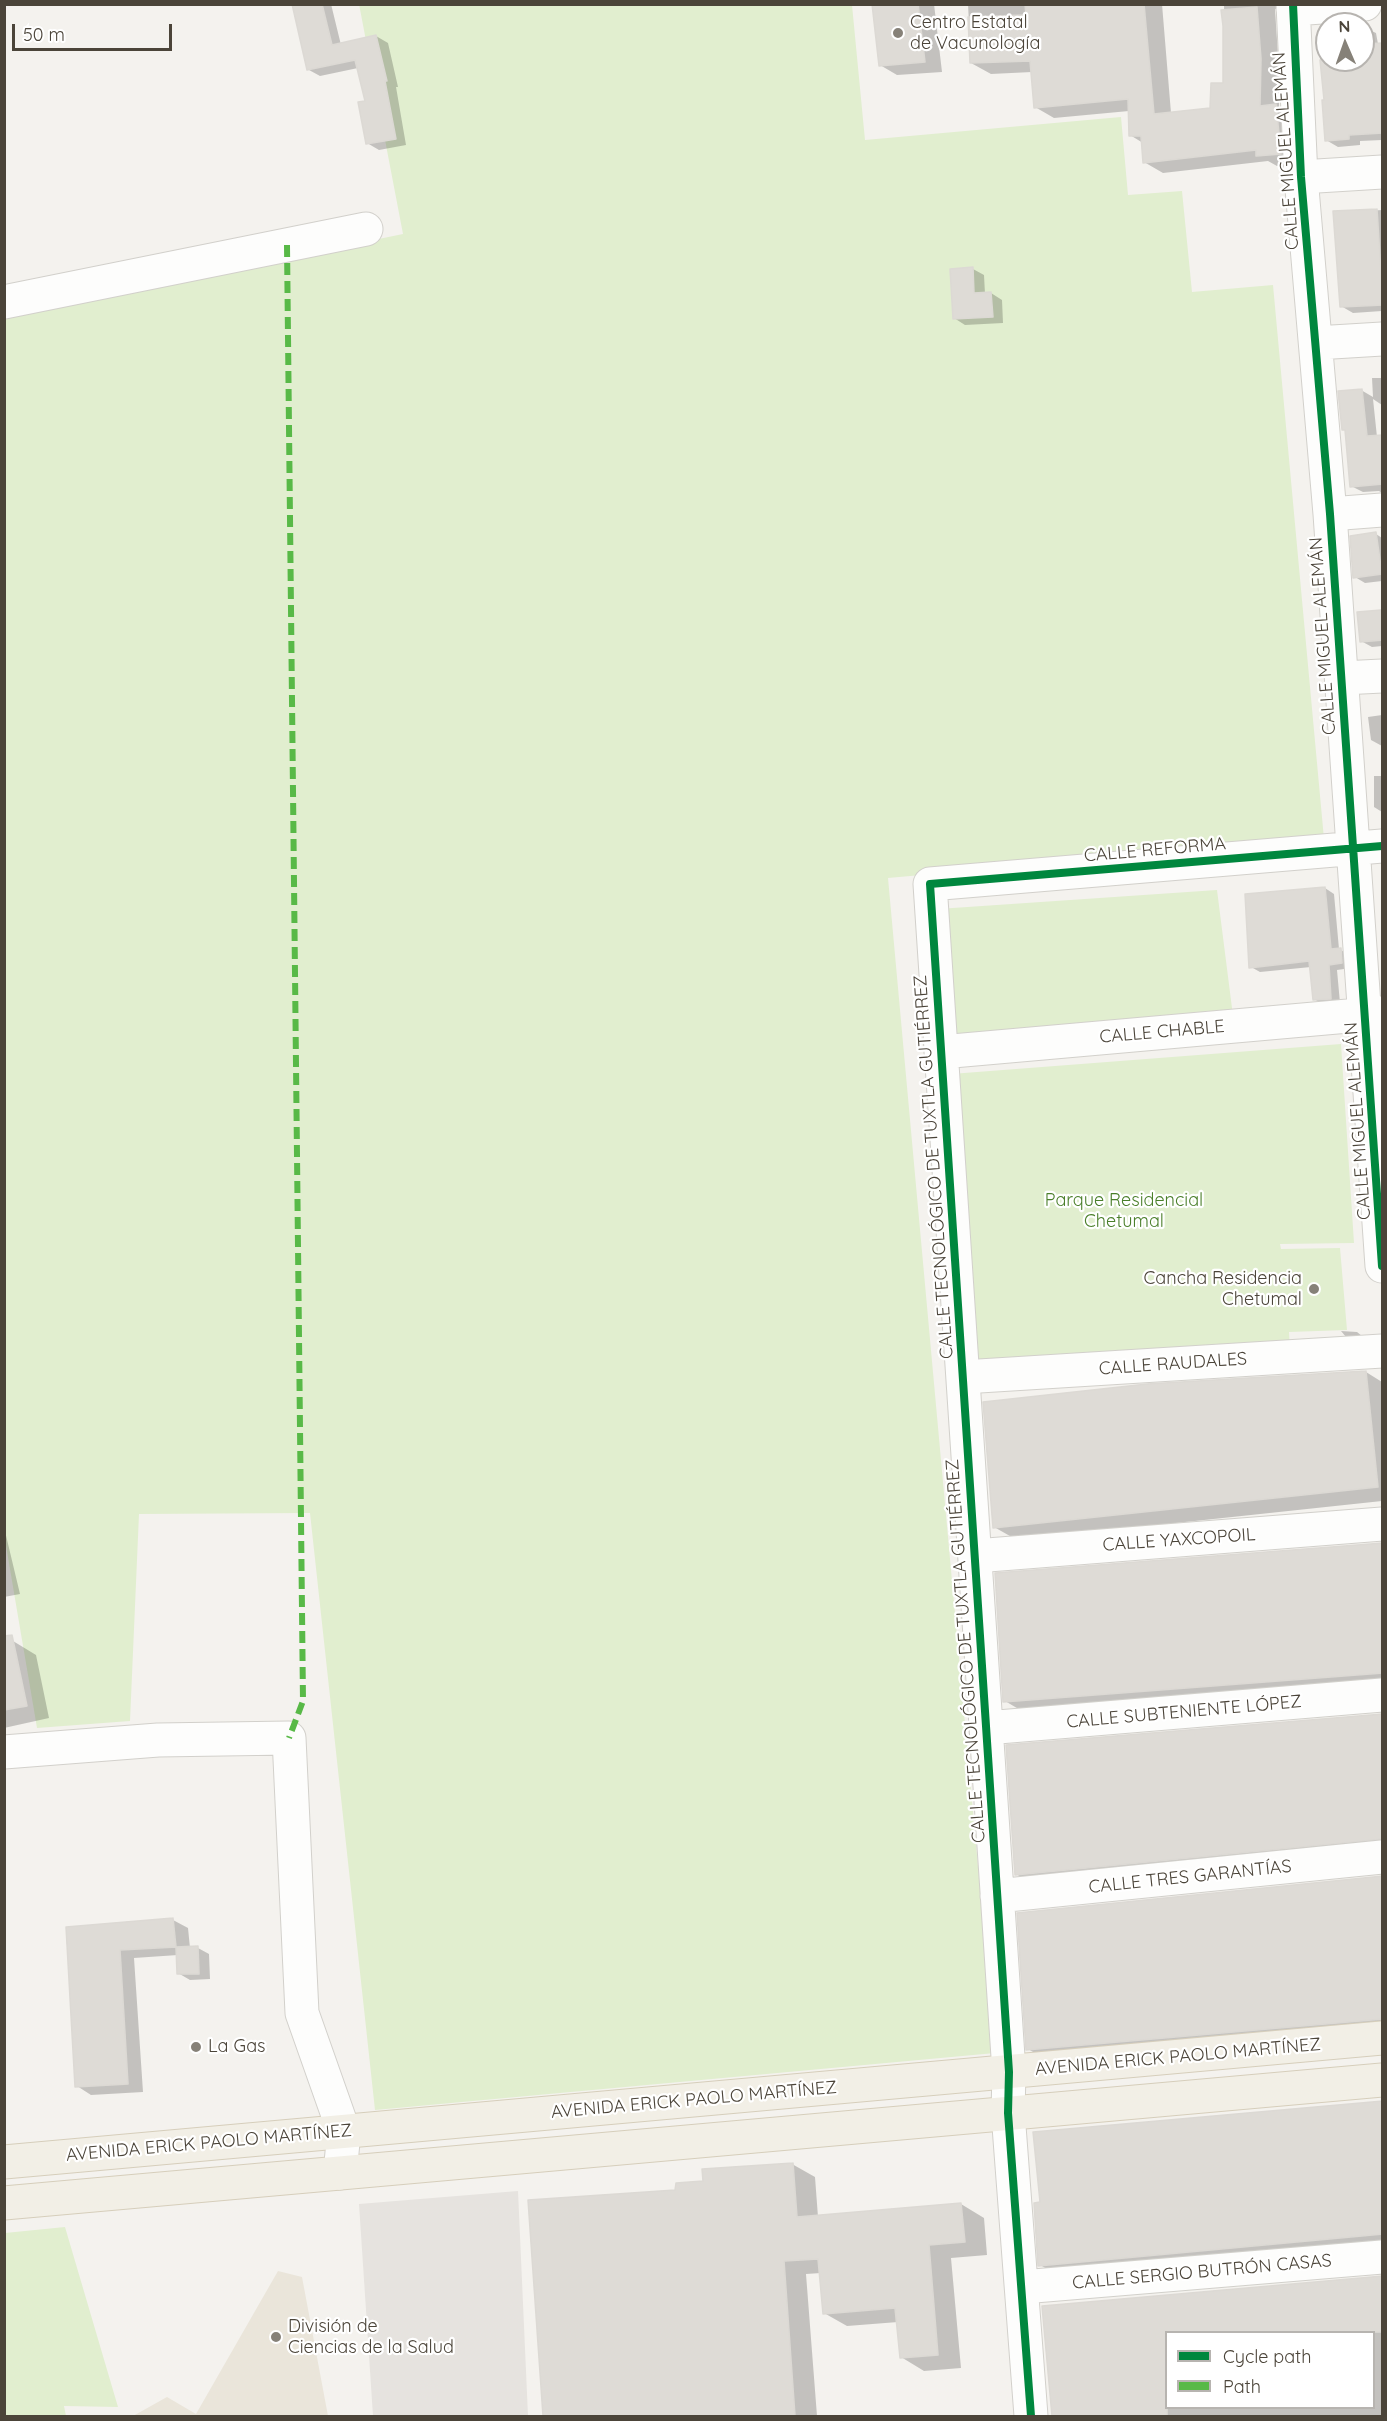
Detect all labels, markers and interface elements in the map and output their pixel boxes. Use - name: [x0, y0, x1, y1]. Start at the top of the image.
- scale bar: [15, 12, 176, 50]
- place label: Centro Estatal de Vacunología: [910, 12, 1040, 54]
- north arrow: [1315, 12, 1375, 72]
- text: N: [1338, 16, 1351, 36]
- text: 50 m: [23, 23, 65, 46]
- marker: Centro Estatal de Vacunología: [891, 26, 905, 40]
- street label: CALLE MIGUEL ALEMÁN: [1268, 51, 1304, 251]
- street label: CALLE MIGUEL ALEMÁN: [1305, 536, 1341, 736]
- street label: CALLE REFORMA: [1083, 833, 1227, 867]
- street label: CALLE TECNOLÓGICO DE TUXTLA GUTIÉRREZ: [910, 974, 958, 1360]
- street label: CALLE CHABLE: [1099, 1016, 1225, 1048]
- street label: CALLE MIGUEL ALEMÁN: [1340, 1021, 1376, 1221]
- park label: Parque Residencial Chetumal: [1045, 1190, 1203, 1232]
- place label: Cancha Residencia Chetumal: [1144, 1268, 1302, 1310]
- marker: Cancha Residencia Chetumal: [1307, 1282, 1321, 1296]
- street label: CALLE RAUDALES: [1098, 1348, 1248, 1380]
- street label: CALLE TECNOLÓGICO DE TUXTLA GUTIÉRREZ: [942, 1458, 990, 1844]
- street label: CALLE YAXCOPOIL: [1102, 1524, 1256, 1556]
- street label: CALLE SUBTENIENTE LÓPEZ: [1065, 1691, 1303, 1733]
- street label: CALLE TRES GARANTÍAS: [1087, 1856, 1293, 1898]
- street label: AVENIDA ERICK PAOLO MARTÍNEZ: [1034, 2034, 1322, 2080]
- place label: La Gas: [208, 2036, 266, 2058]
- marker: La Gas: [189, 2040, 203, 2054]
- street label: AVENIDA ERICK PAOLO MARTÍNEZ: [550, 2077, 838, 2123]
- street label: AVENIDA ERICK PAOLO MARTÍNEZ: [65, 2120, 353, 2166]
- street label: CALLE SERGIO BUTRÓN CASAS: [1071, 2250, 1333, 2294]
- place label: División de Ciencias de la Salud: [288, 2316, 454, 2358]
- marker: División de Ciencias de la Salud: [269, 2330, 283, 2344]
- legend: [1165, 2331, 1375, 2409]
- text: Cycle path: [1223, 2345, 1311, 2368]
- text: Path: [1223, 2375, 1261, 2398]

